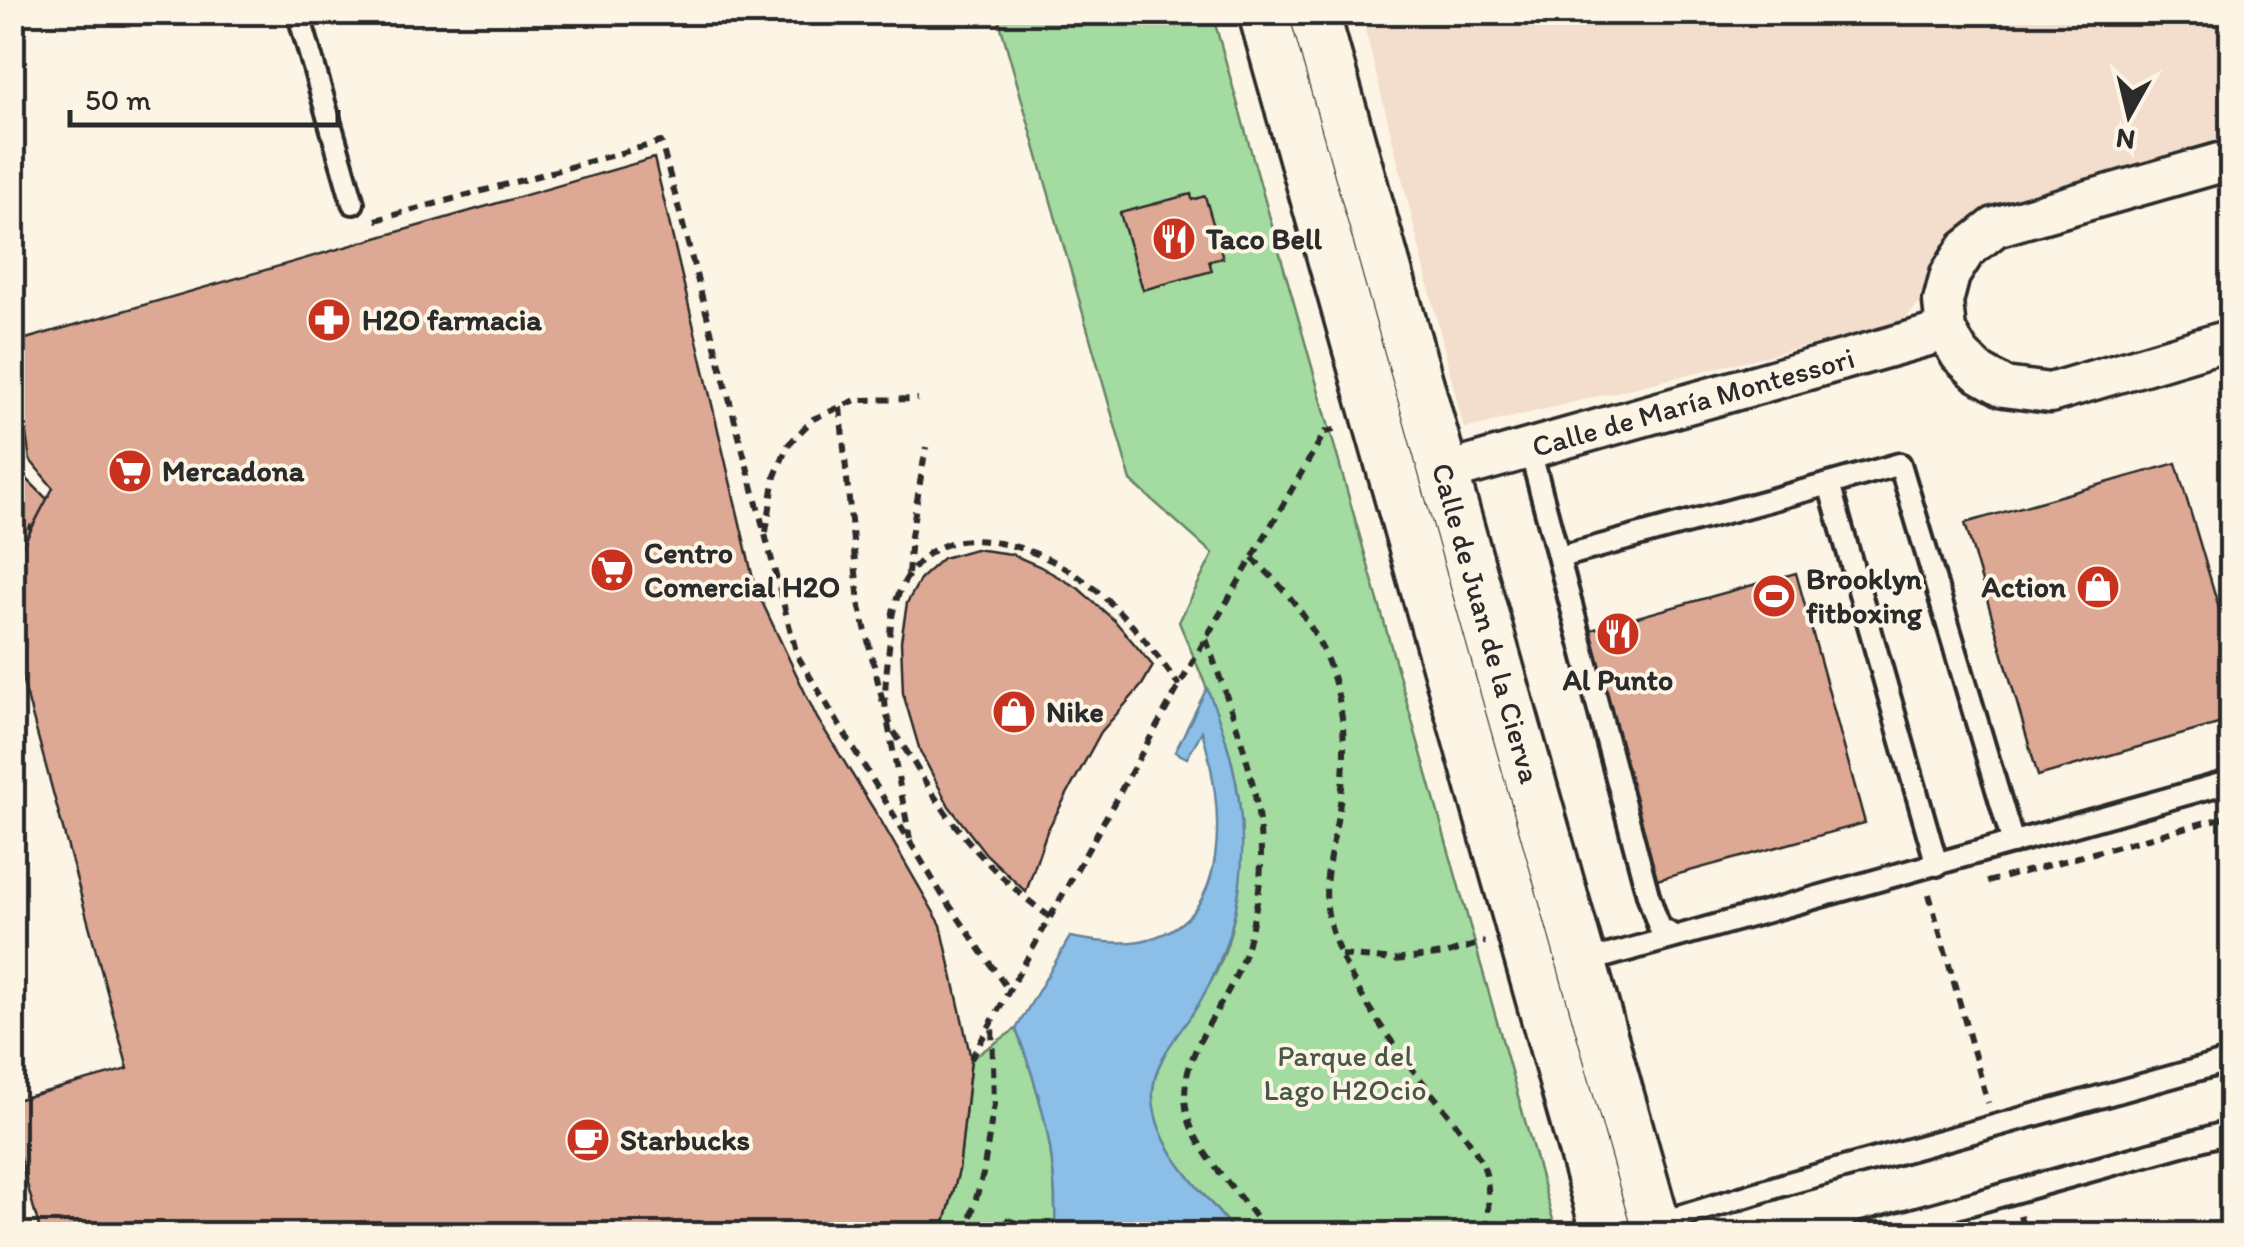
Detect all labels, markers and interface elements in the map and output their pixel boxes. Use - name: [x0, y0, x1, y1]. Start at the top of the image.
- scale bar: [70, 65, 338, 127]
- north arrow: [2079, 65, 2179, 165]
- text: 50 m: [85, 81, 151, 118]
- text: N: [2114, 122, 2137, 158]
- restaurant icon: Taco Bell: [1151, 216, 1197, 262]
- place label: Taco Bell: [1205, 220, 1322, 257]
- pharmacy icon: H2O farmacia: [306, 297, 352, 343]
- place label: H2O farmacia: [362, 301, 542, 338]
- street label: Calle de María Montessori: [1528, 339, 1859, 465]
- supermarket icon: Mercadona: [107, 448, 153, 494]
- place label: Mercadona: [162, 452, 305, 489]
- street label: Calle de Juan de la Cierva: [1424, 459, 1549, 788]
- place label: Centro Comercial H2O: [644, 534, 840, 605]
- supermarket icon: Centro Comercial H2O: [589, 547, 635, 593]
- place label: Brooklyn fitboxing: [1806, 560, 1923, 631]
- shop icon: Action: [2075, 564, 2121, 610]
- place label: Action: [1981, 568, 2066, 605]
- sports icon: Brooklyn fitboxing: [1751, 573, 1797, 619]
- restaurant icon: Al Punto: [1595, 611, 1641, 657]
- place label: Al Punto: [1562, 661, 1673, 698]
- shop icon: Nike: [991, 689, 1037, 735]
- place label: Nike: [1046, 693, 1104, 730]
- park label: Parque del Lago H2Ocio: [1263, 1037, 1427, 1108]
- cafe icon: Starbucks: [565, 1117, 611, 1163]
- place label: Starbucks: [620, 1121, 750, 1158]

